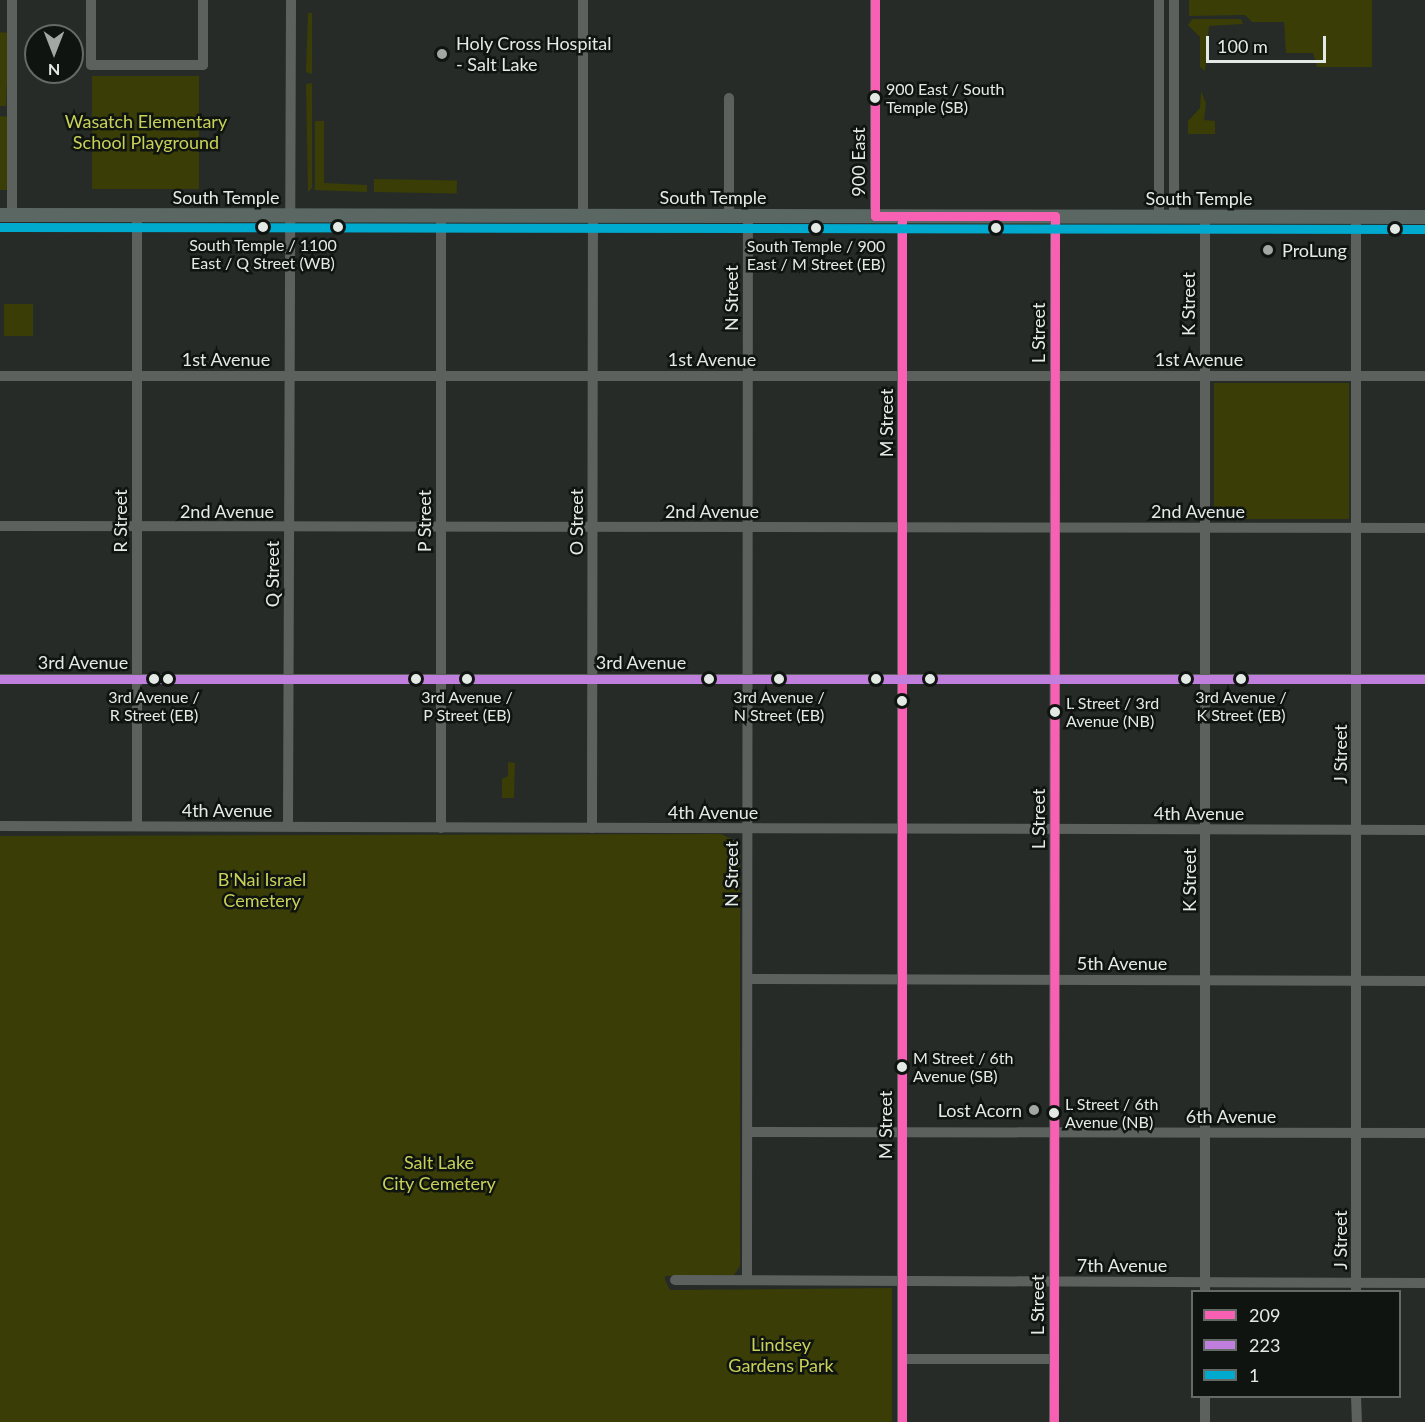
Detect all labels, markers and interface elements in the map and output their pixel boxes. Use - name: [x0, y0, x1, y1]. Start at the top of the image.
- north arrow: [24, 24, 84, 84]
- scale bar: [1209, 24, 1329, 62]
- place label: Holy Cross Hospital - Salt Lake: [456, 33, 612, 76]
- text: 100 m: [1217, 35, 1268, 57]
- marker: Holy Cross Hospital - Salt Lake: [433, 45, 451, 63]
- text: N: [48, 61, 60, 80]
- place label: 900 East / South Temple (SB): [886, 79, 1004, 117]
- marker: 900 East / South Temple (SB): [869, 92, 881, 104]
- park label: Wasatch Elementary School Playground: [65, 111, 227, 154]
- street label: 900 East: [847, 127, 869, 197]
- street label: South Temple: [172, 186, 280, 208]
- street label: South Temple: [659, 186, 767, 208]
- street label: South Temple: [1145, 187, 1253, 209]
- marker: South Temple / 1100 East / Q Street (WB): [257, 221, 269, 233]
- unlabelled marker: [332, 221, 344, 233]
- marker: South Temple / 900 East / M Street (EB): [810, 222, 822, 234]
- unlabelled marker: [990, 222, 1002, 234]
- unlabelled marker: [1389, 223, 1401, 235]
- place label: South Temple / 1100 East / Q Street (WB): [189, 235, 337, 273]
- place label: South Temple / 900 East / M Street (EB): [747, 236, 885, 274]
- place label: ProLung: [1282, 239, 1347, 261]
- marker: ProLung: [1259, 241, 1277, 259]
- street label: N Street: [720, 265, 742, 331]
- street label: K Street: [1177, 272, 1199, 336]
- street label: L Street: [1027, 302, 1049, 364]
- street label: 1st Avenue: [182, 348, 270, 370]
- street label: 1st Avenue: [668, 348, 756, 370]
- street label: 1st Avenue: [1155, 348, 1243, 370]
- street label: M Street: [875, 389, 897, 457]
- street label: R Street: [109, 489, 131, 553]
- street label: O Street: [565, 489, 587, 555]
- street label: P Street: [413, 490, 435, 552]
- street label: 2nd Avenue: [180, 500, 274, 522]
- street label: 2nd Avenue: [665, 500, 759, 522]
- street label: 2nd Avenue: [1151, 500, 1245, 522]
- street label: Q Street: [261, 541, 283, 607]
- street label: 3rd Avenue: [38, 651, 128, 673]
- street label: 3rd Avenue: [596, 651, 686, 673]
- marker: 3rd Avenue / R Street (EB): [148, 673, 160, 685]
- unlabelled marker: [162, 673, 174, 685]
- unlabelled marker: [410, 673, 422, 685]
- marker: 3rd Avenue / P Street (EB): [461, 673, 473, 685]
- unlabelled marker: [703, 673, 715, 685]
- marker: 3rd Avenue / N Street (EB): [773, 673, 785, 685]
- unlabelled marker: [870, 673, 882, 685]
- unlabelled marker: [924, 673, 936, 685]
- unlabelled marker: [1180, 673, 1192, 685]
- marker: 3rd Avenue / K Street (EB): [1235, 673, 1247, 685]
- place label: 3rd Avenue / R Street (EB): [108, 687, 200, 725]
- place label: 3rd Avenue / P Street (EB): [421, 687, 513, 725]
- place label: 3rd Avenue / N Street (EB): [733, 687, 825, 725]
- place label: 3rd Avenue / K Street (EB): [1195, 687, 1287, 725]
- place label: L Street / 3rd Avenue (NB): [1066, 693, 1160, 731]
- unlabelled marker: [896, 695, 908, 707]
- marker: L Street / 3rd Avenue (NB): [1049, 706, 1061, 718]
- street label: J Street: [1329, 724, 1351, 784]
- street label: L Street: [1027, 788, 1049, 850]
- street label: 4th Avenue: [181, 799, 273, 821]
- street label: 4th Avenue: [667, 801, 759, 823]
- street label: 4th Avenue: [1153, 802, 1245, 824]
- street label: N Street: [720, 841, 742, 907]
- street label: K Street: [1178, 848, 1200, 912]
- park label: B'Nai Israel Cemetery: [218, 869, 306, 912]
- street label: 5th Avenue: [1076, 952, 1168, 974]
- place label: M Street / 6th Avenue (SB): [913, 1048, 1013, 1086]
- marker: M Street / 6th Avenue (SB): [896, 1061, 908, 1073]
- street label: M Street: [874, 1091, 896, 1159]
- place label: L Street / 6th Avenue (NB): [1065, 1094, 1159, 1132]
- place label: Lost Acorn: [937, 1099, 1022, 1121]
- marker: Lost Acorn: [1027, 1103, 1041, 1117]
- street label: 6th Avenue: [1185, 1105, 1277, 1127]
- marker: L Street / 6th Avenue (NB): [1048, 1107, 1060, 1119]
- park label: Salt Lake City Cemetery: [382, 1152, 496, 1194]
- street label: J Street: [1329, 1210, 1351, 1270]
- street label: 7th Avenue: [1076, 1254, 1168, 1276]
- street label: L Street: [1026, 1274, 1048, 1336]
- legend: [1191, 1290, 1401, 1398]
- text: 209: [1249, 1304, 1280, 1326]
- park label: Lindsey Gardens Park: [728, 1334, 834, 1376]
- text: 223: [1249, 1334, 1280, 1356]
- text: 1: [1249, 1364, 1259, 1386]

